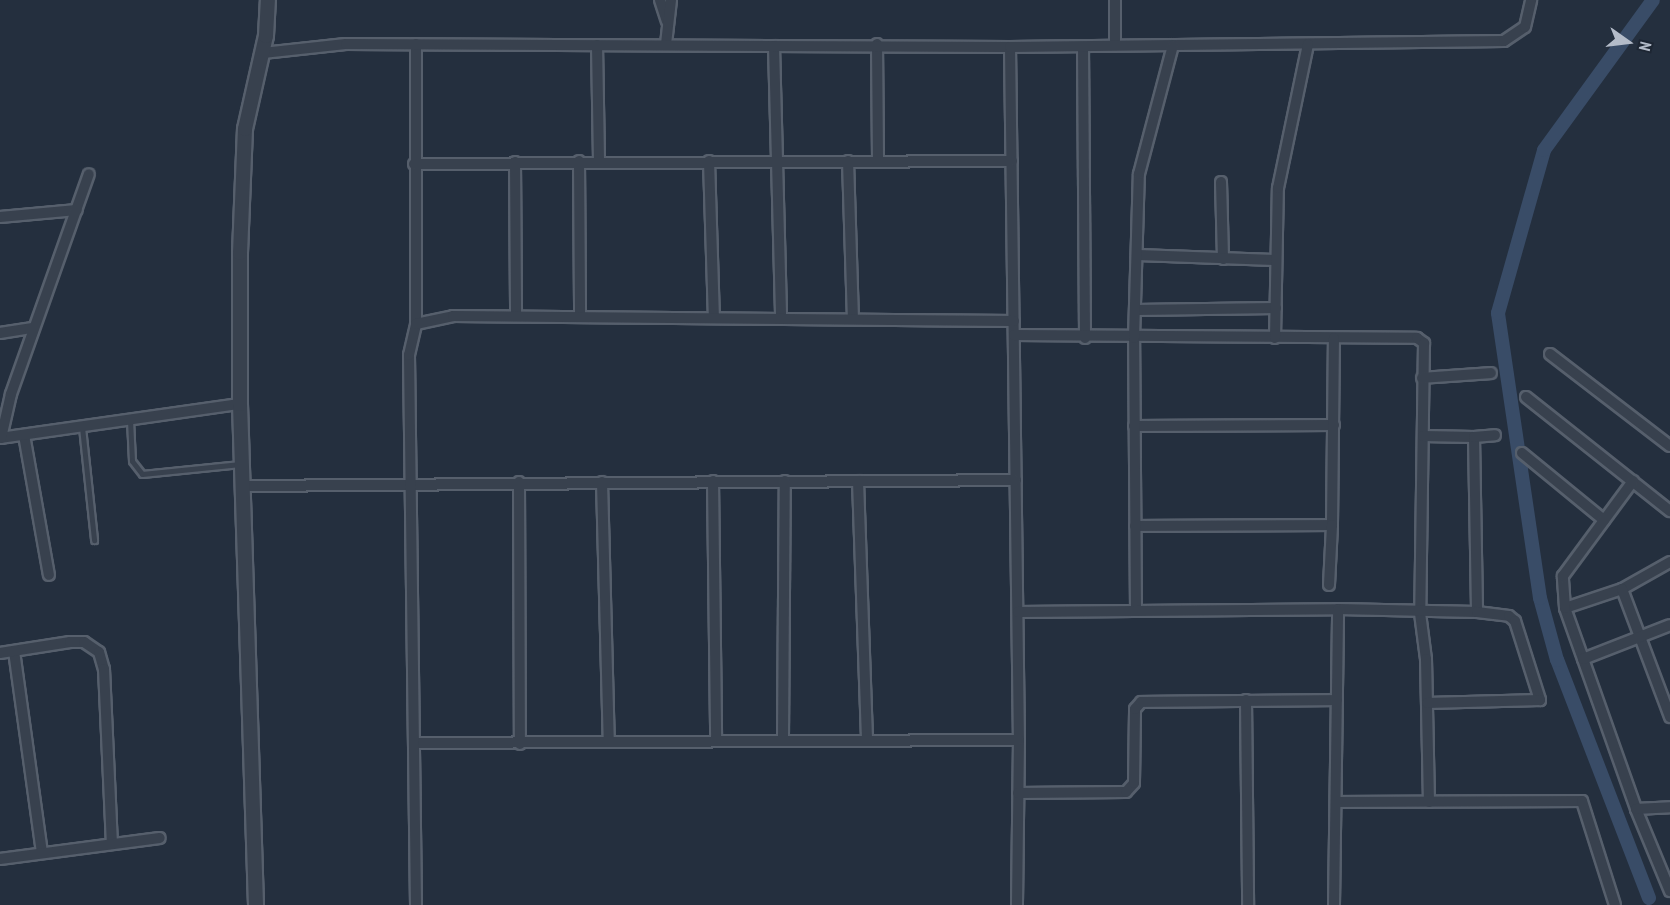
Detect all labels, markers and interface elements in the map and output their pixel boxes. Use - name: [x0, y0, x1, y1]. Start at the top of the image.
- north arrow: [1598, 12, 1658, 72]
- text: N: [1635, 40, 1656, 53]

